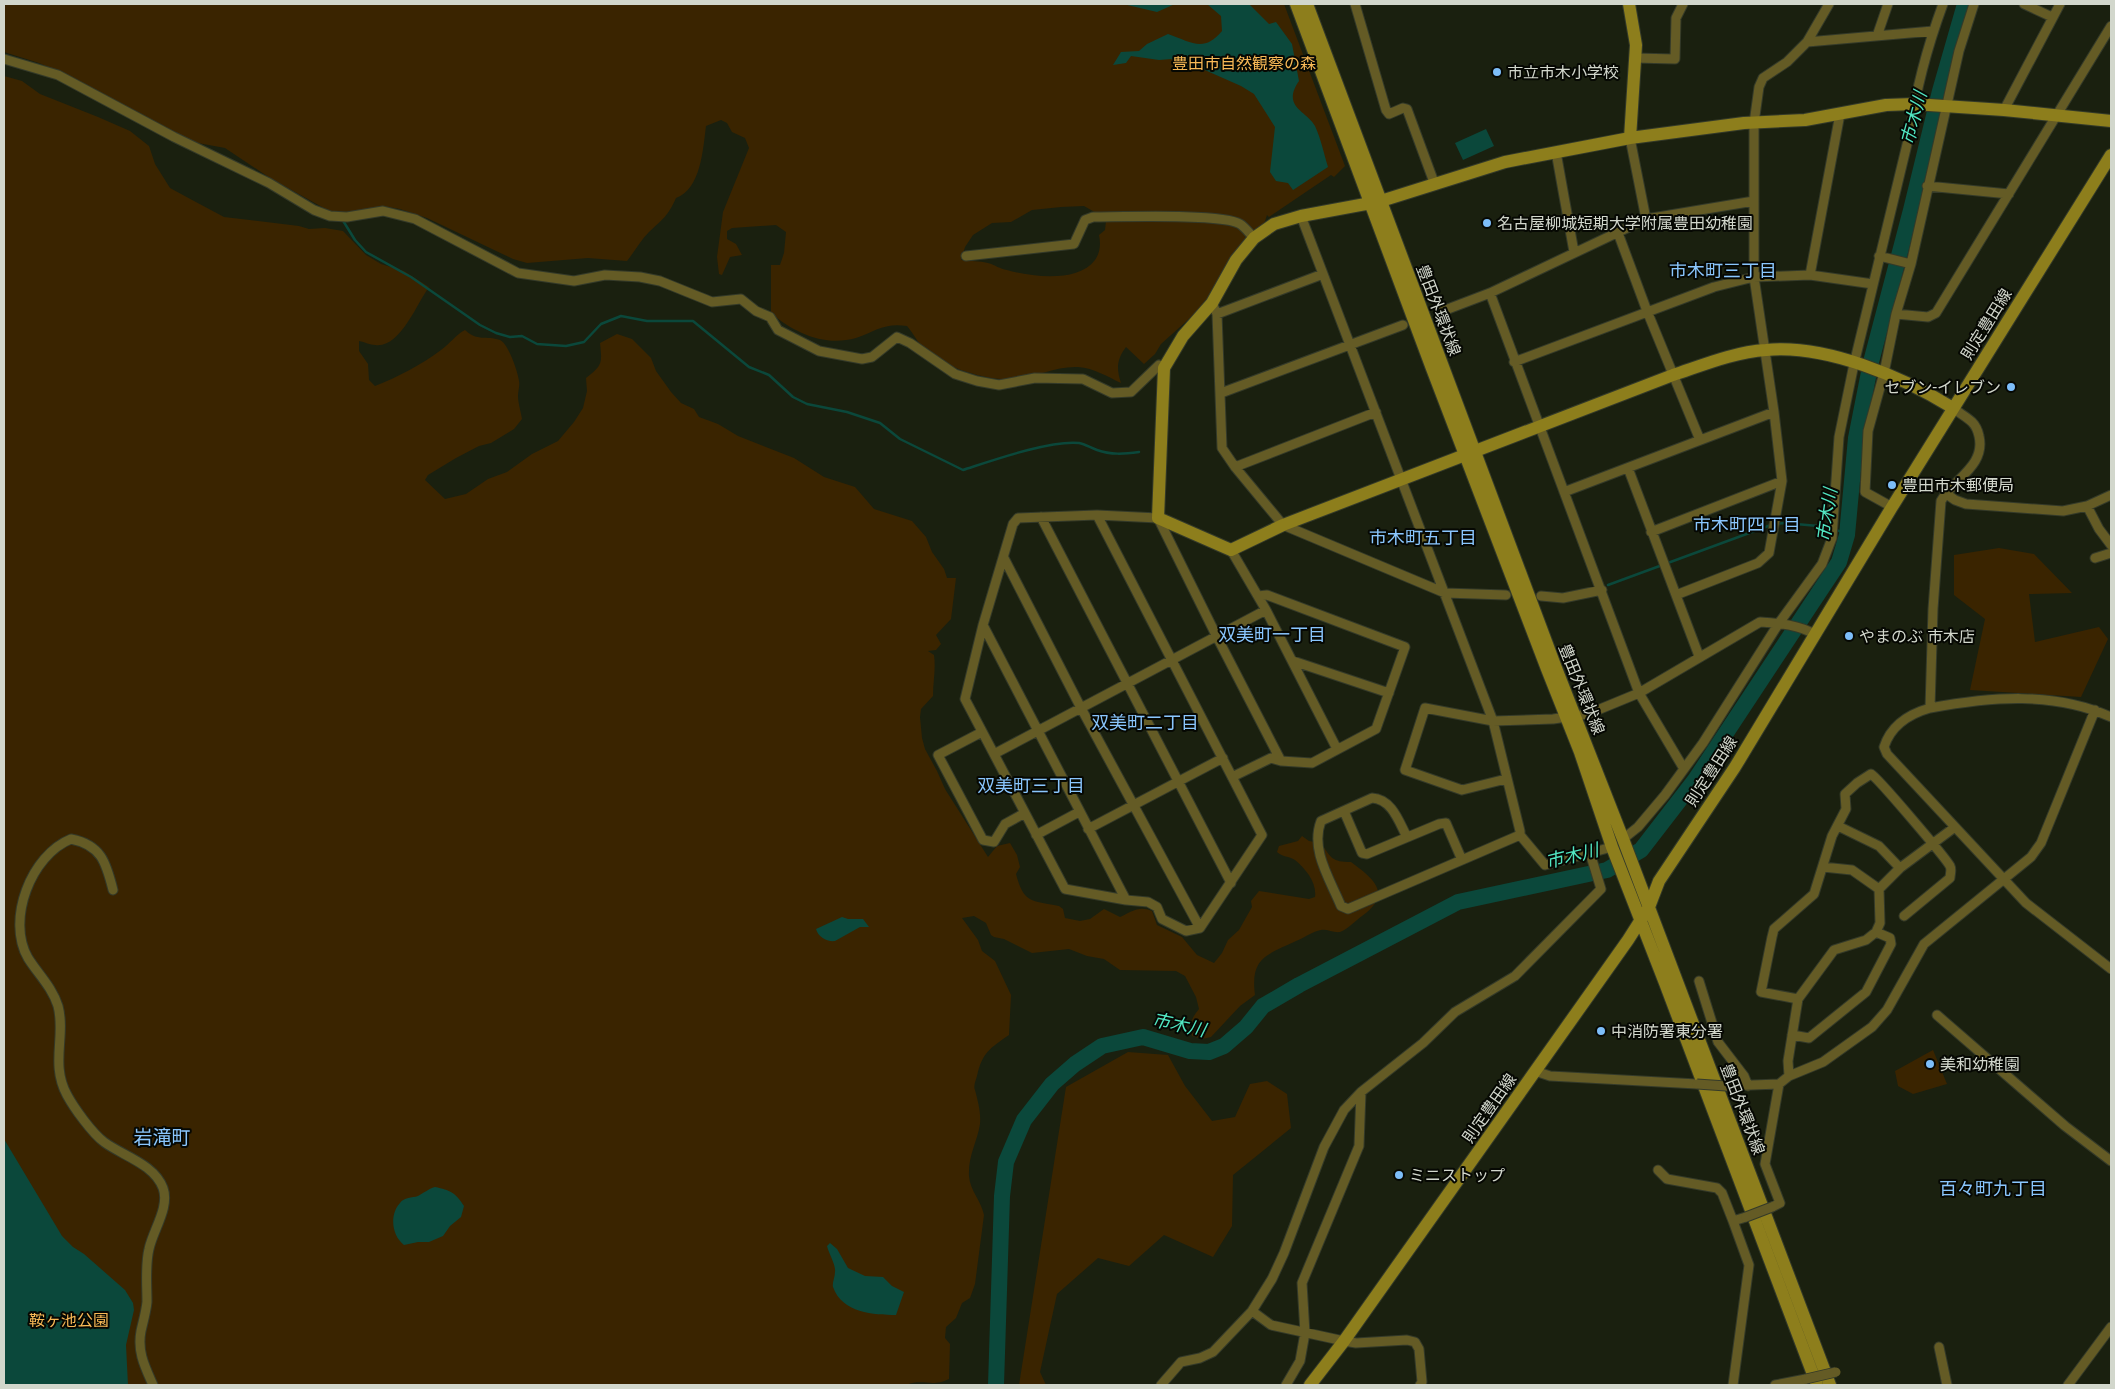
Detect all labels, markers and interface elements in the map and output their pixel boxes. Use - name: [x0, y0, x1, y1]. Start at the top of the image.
- park label: 豊田市自然観察の森: [1172, 54, 1316, 73]
- place label: 市立市木小学校: [1507, 63, 1619, 82]
- marker: 市立市木小学校: [1491, 66, 1503, 78]
- water label: 市木川: [1896, 87, 1931, 147]
- place label: 名古屋柳城短期大学附属豊田幼稚園: [1497, 214, 1753, 233]
- marker: 名古屋柳城短期大学附属豊田幼稚園: [1481, 217, 1493, 229]
- district label: 市木町三丁目: [1669, 260, 1777, 281]
- street label: 豊田外環状線: [1412, 262, 1465, 358]
- street label: 則定豊田線: [1957, 285, 2016, 363]
- place label: セブン-イレブン: [1885, 378, 2001, 397]
- marker: セブン-イレブン: [2005, 381, 2017, 393]
- place label: 豊田市木郵便局: [1902, 476, 2014, 495]
- marker: 豊田市木郵便局: [1886, 479, 1898, 491]
- water label: 市木川: [1812, 485, 1841, 543]
- district label: 市木町四丁目: [1693, 514, 1801, 535]
- district label: 市木町五丁目: [1369, 527, 1477, 548]
- district label: 双美町一丁目: [1218, 624, 1326, 645]
- place label: やまのぶ 市木店: [1859, 627, 1975, 646]
- marker: やまのぶ 市木店: [1843, 630, 1855, 642]
- street label: 豊田外環状線: [1555, 641, 1608, 737]
- district label: 双美町二丁目: [1091, 712, 1199, 733]
- street label: 則定豊田線: [1682, 733, 1741, 810]
- district label: 双美町三丁目: [977, 775, 1085, 796]
- water label: 市木川: [1543, 838, 1603, 872]
- water label: 市木川: [1151, 1009, 1210, 1041]
- place label: 中消防署東分署: [1611, 1022, 1723, 1041]
- marker: 中消防署東分署: [1595, 1025, 1607, 1037]
- place label: 美和幼稚園: [1940, 1055, 2020, 1074]
- marker: 美和幼稚園: [1924, 1058, 1936, 1070]
- street label: 豊田外環状線: [1716, 1061, 1769, 1157]
- street label: 則定豊田線: [1459, 1070, 1520, 1147]
- district label: 岩滝町: [133, 1126, 191, 1149]
- place label: ミニストップ: [1409, 1166, 1505, 1185]
- marker: ミニストップ: [1393, 1169, 1405, 1181]
- district label: 百々町九丁目: [1939, 1178, 2047, 1199]
- park label: 鞍ヶ池公園: [29, 1311, 109, 1330]

